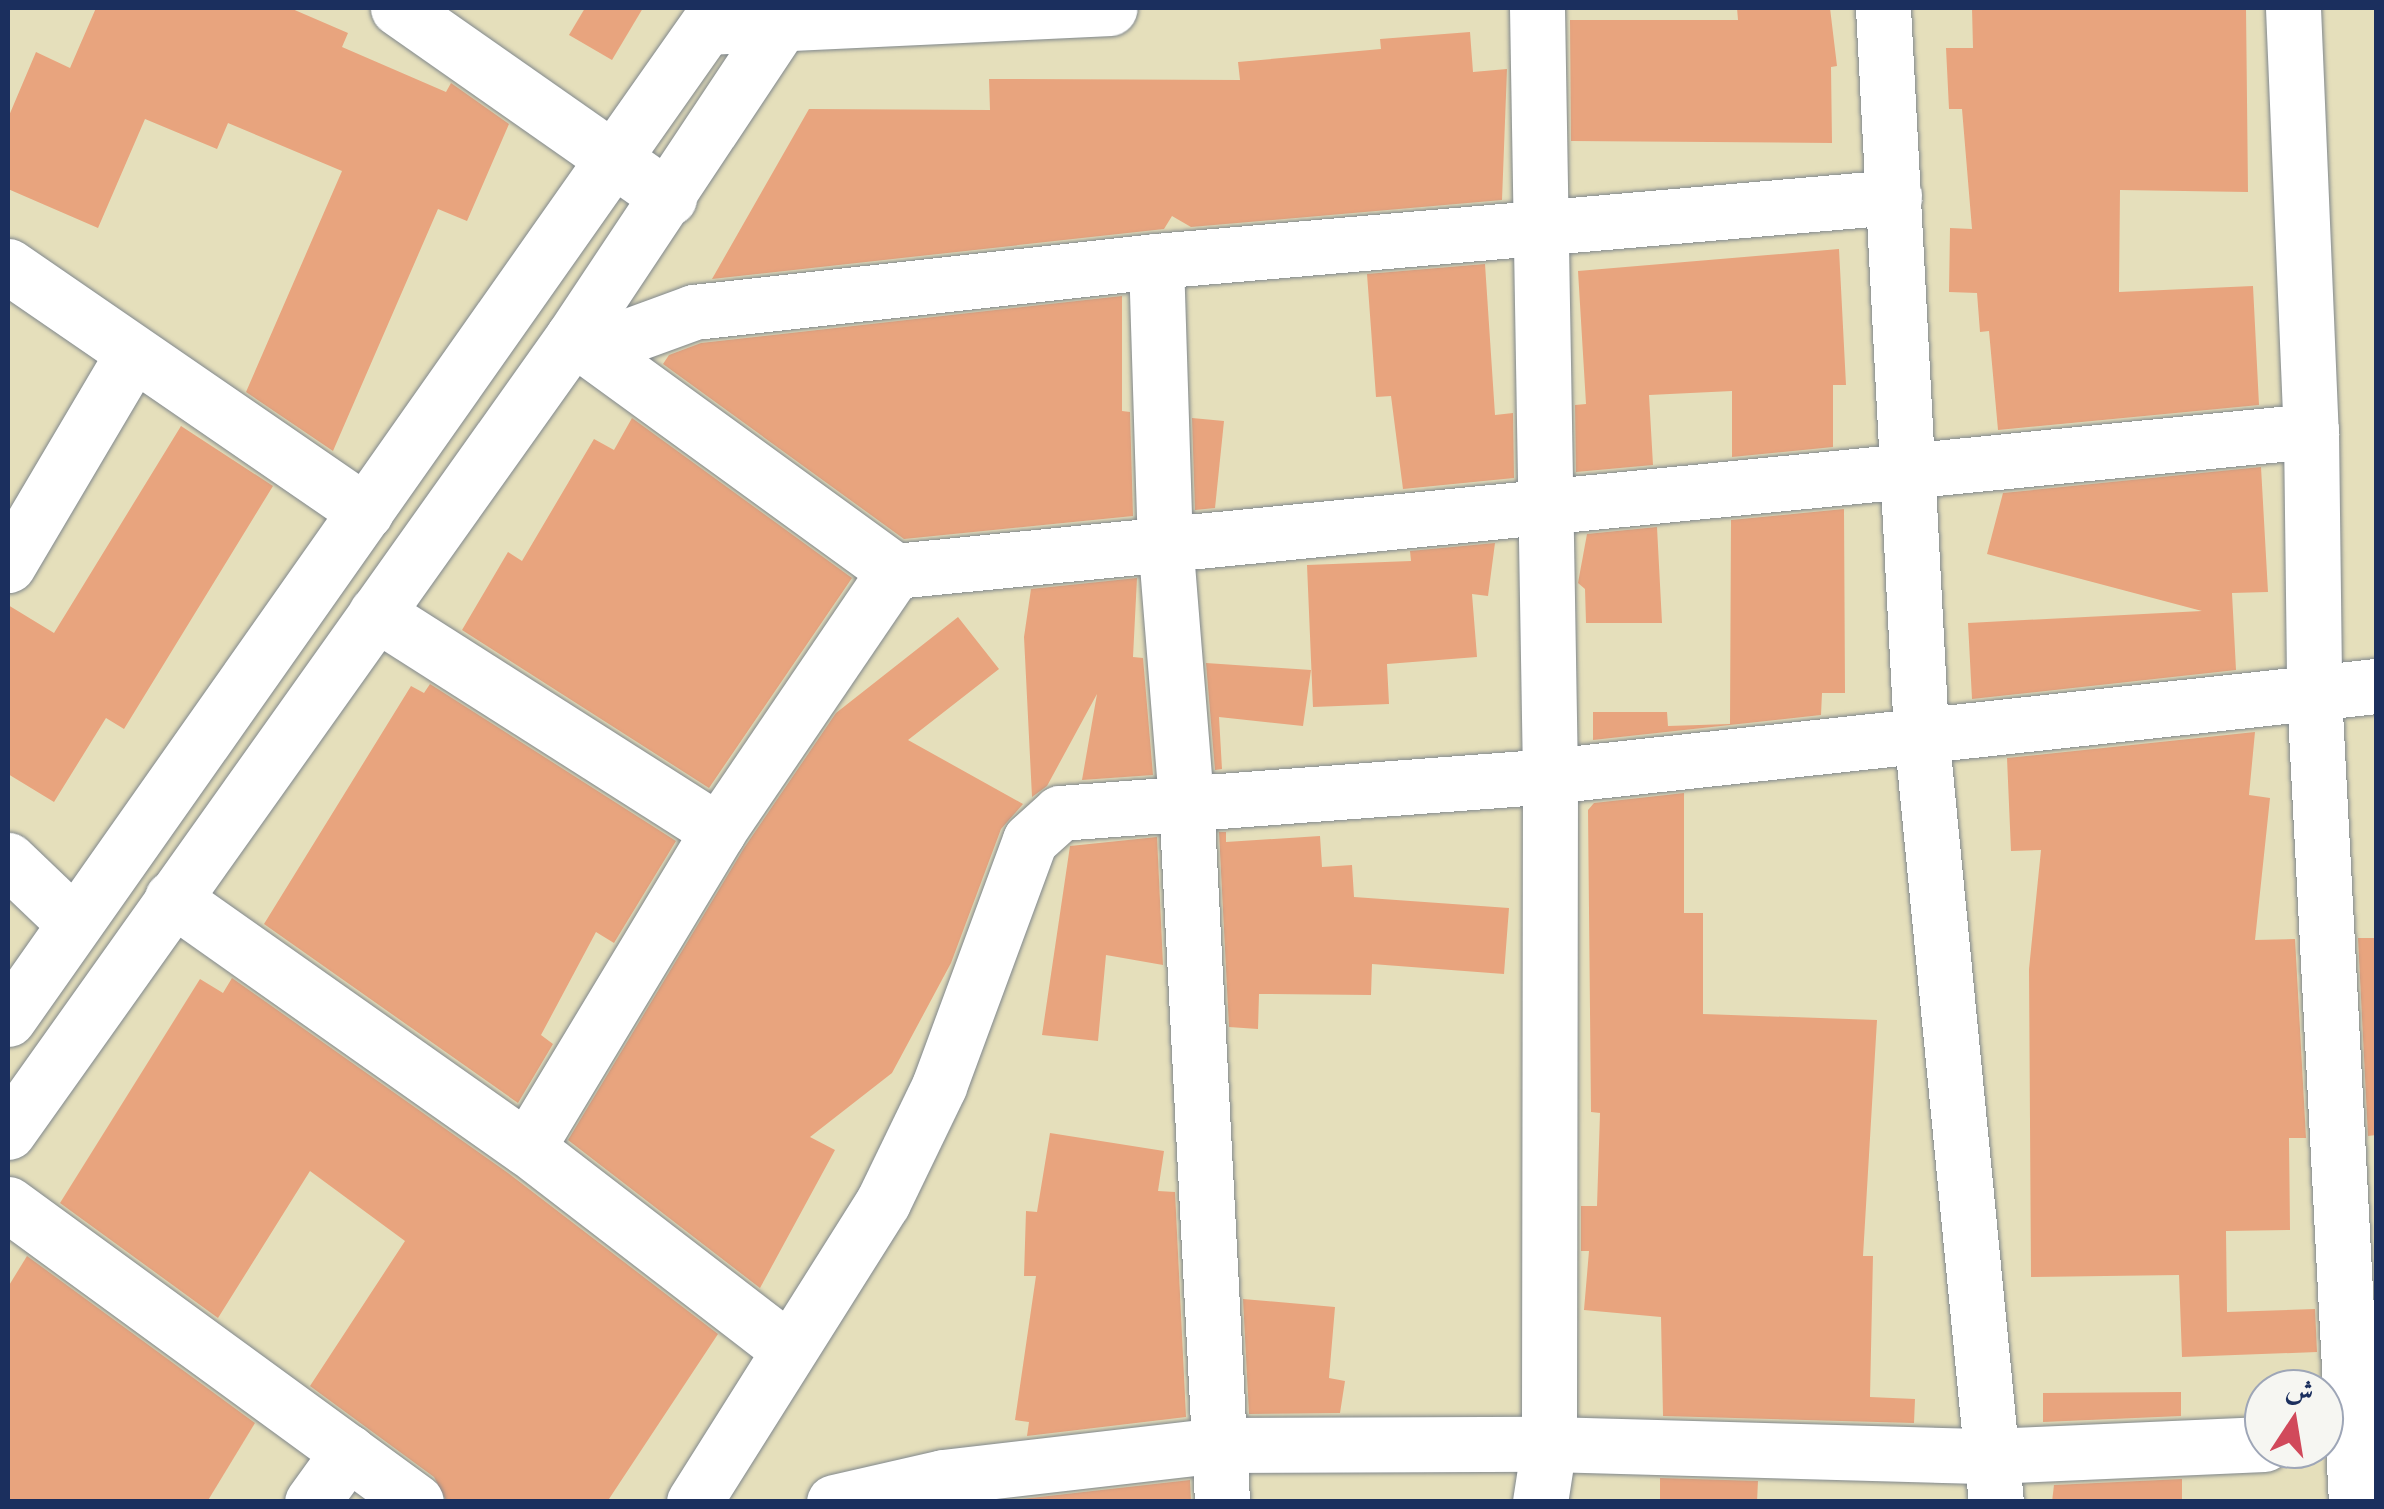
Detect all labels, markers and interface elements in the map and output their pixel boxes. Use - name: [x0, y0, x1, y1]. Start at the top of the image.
- north arrow: [2244, 1369, 2344, 1469]
- text: ش: [2283, 1371, 2317, 1411]

